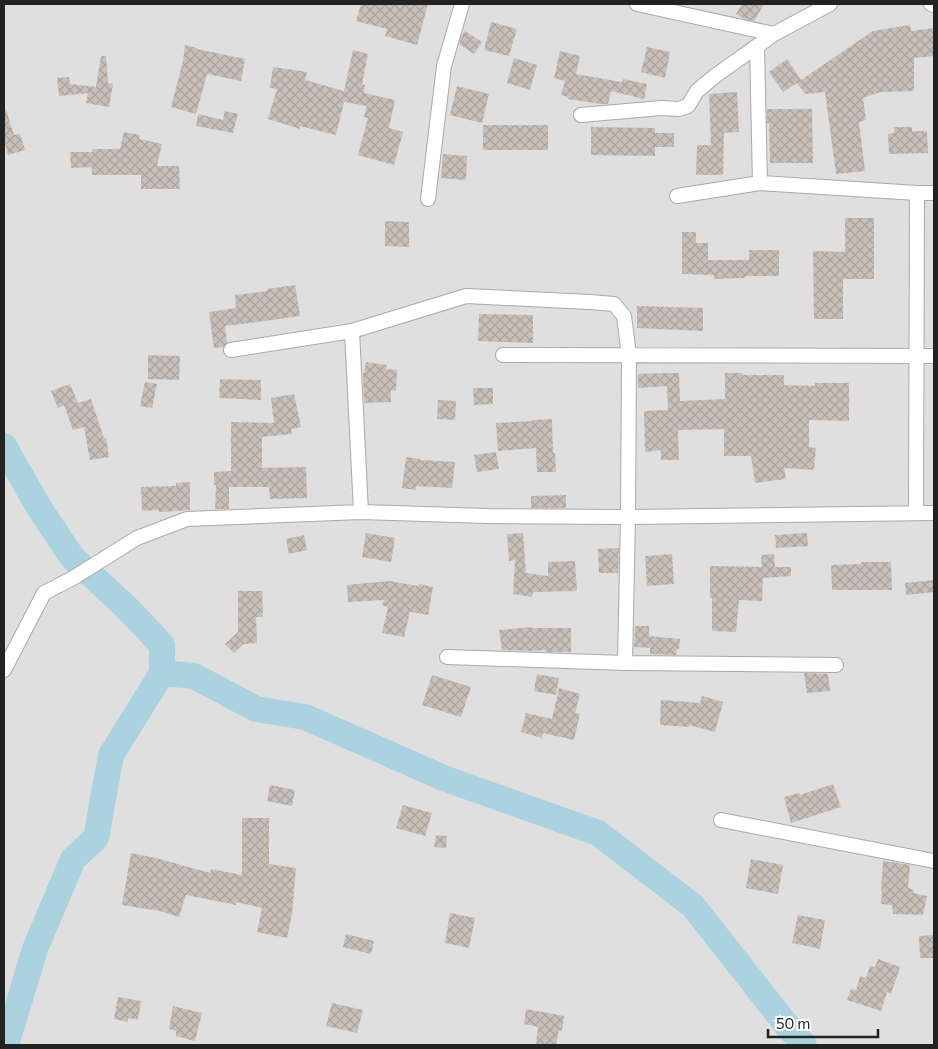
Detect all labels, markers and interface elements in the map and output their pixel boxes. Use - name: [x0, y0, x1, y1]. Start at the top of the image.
- scale bar: [768, 1006, 878, 1038]
- text: 50 m: [776, 1014, 810, 1032]

